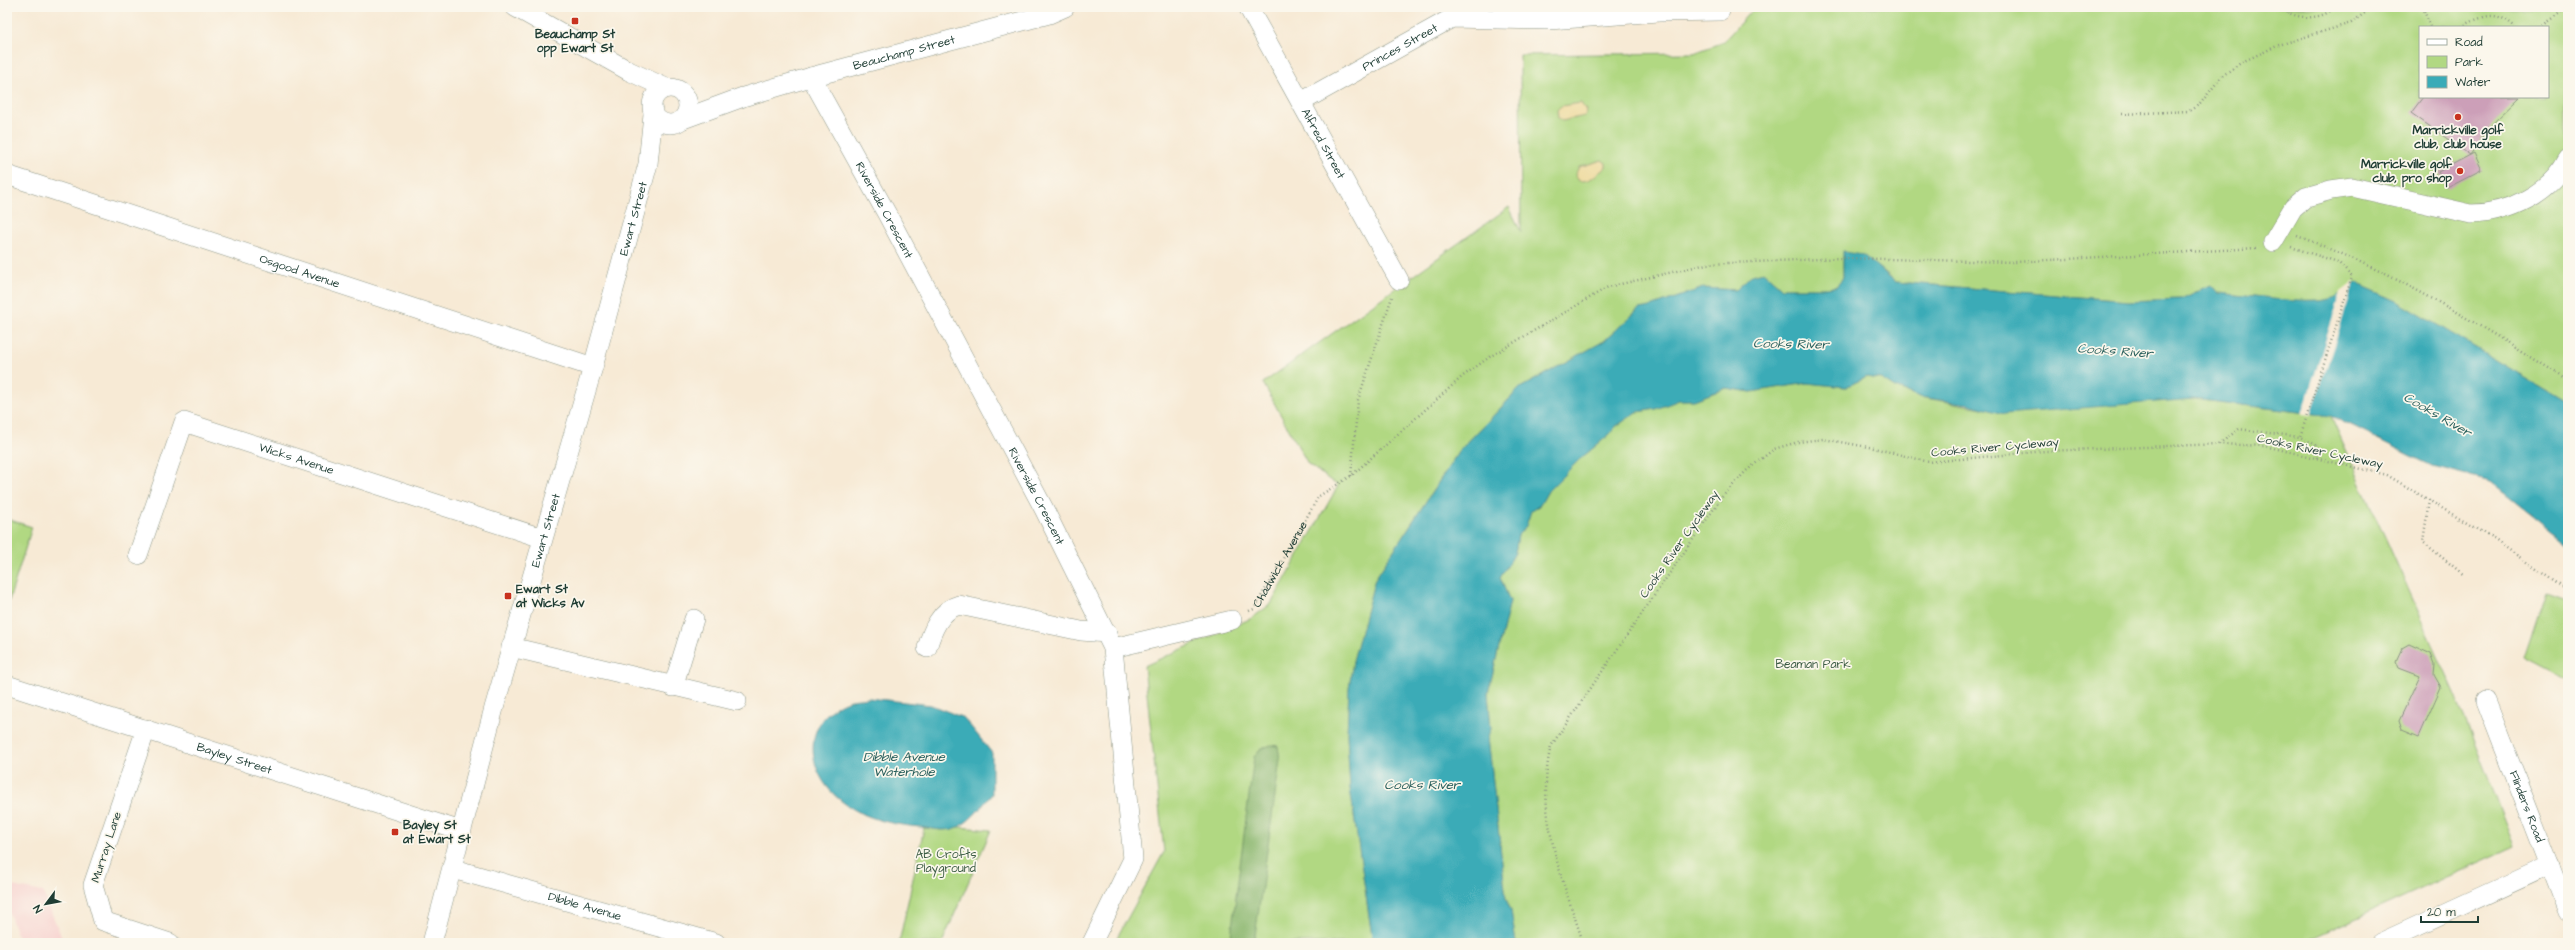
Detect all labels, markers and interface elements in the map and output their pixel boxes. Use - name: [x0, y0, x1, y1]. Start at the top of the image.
- marker: Beauchamp St opp Ewart St: [570, 16, 580, 26]
- street label: Princes Street: [1359, 20, 1441, 75]
- place label: Beauchamp St opp Ewart St: [535, 26, 615, 58]
- legend: [2419, 26, 2549, 98]
- street label: Beauchamp Street: [851, 31, 957, 74]
- text: Road: [2455, 34, 2483, 51]
- text: Park: [2455, 54, 2483, 71]
- text: Water: [2455, 74, 2491, 91]
- street label: Alfred Street: [1297, 106, 1349, 182]
- marker: Marrickville golf club, club house: [2453, 112, 2463, 122]
- place label: Marrickville golf club, club house: [2412, 122, 2504, 153]
- place label: Marrickville golf club, pro shop: [2361, 156, 2453, 188]
- street label: Riverside Crescent: [851, 159, 917, 262]
- marker: Marrickville golf club, pro shop: [2455, 166, 2465, 176]
- street label: Ewart Street: [616, 179, 652, 258]
- street label: Osgood Avenue: [257, 250, 342, 293]
- water label: Cooks River: [1753, 334, 1831, 354]
- water label: Cooks River: [2077, 339, 2155, 363]
- water label: Cooks River: [2400, 388, 2476, 443]
- street label: Cooks River Cycleway: [2255, 430, 2385, 474]
- street label: Cooks River Cycleway: [1930, 433, 2060, 463]
- street label: Wicks Avenue: [257, 439, 337, 479]
- street label: Riverside Crescent: [1004, 445, 1069, 548]
- street label: Cooks River Cycleway: [1636, 487, 1724, 602]
- street label: Ewart Street: [527, 491, 565, 570]
- street label: Chadwick Avenue: [1249, 518, 1312, 611]
- place label: Ewart St at Wicks Av: [515, 581, 585, 612]
- marker: Ewart St at Wicks Av: [503, 591, 513, 601]
- park label: Beaman Park: [1775, 656, 1851, 673]
- street label: Bayley Street: [195, 739, 274, 779]
- water label: Dibble Avenue Waterhole: [863, 748, 946, 781]
- street label: Flinders Road: [2505, 768, 2548, 845]
- water label: Cooks River: [1384, 776, 1462, 794]
- street label: Murray Lane: [87, 809, 127, 885]
- place label: Bayley St at Ewart St: [402, 817, 471, 848]
- marker: Bayley St at Ewart St: [390, 827, 400, 837]
- park label: AB Crofts Playground: [916, 846, 976, 878]
- north arrow: [26, 884, 66, 924]
- street label: Dibble Avenue: [546, 888, 624, 925]
- scale bar: [2421, 898, 2478, 924]
- text: N: [30, 902, 46, 916]
- text: 20 m: [2427, 904, 2456, 921]

